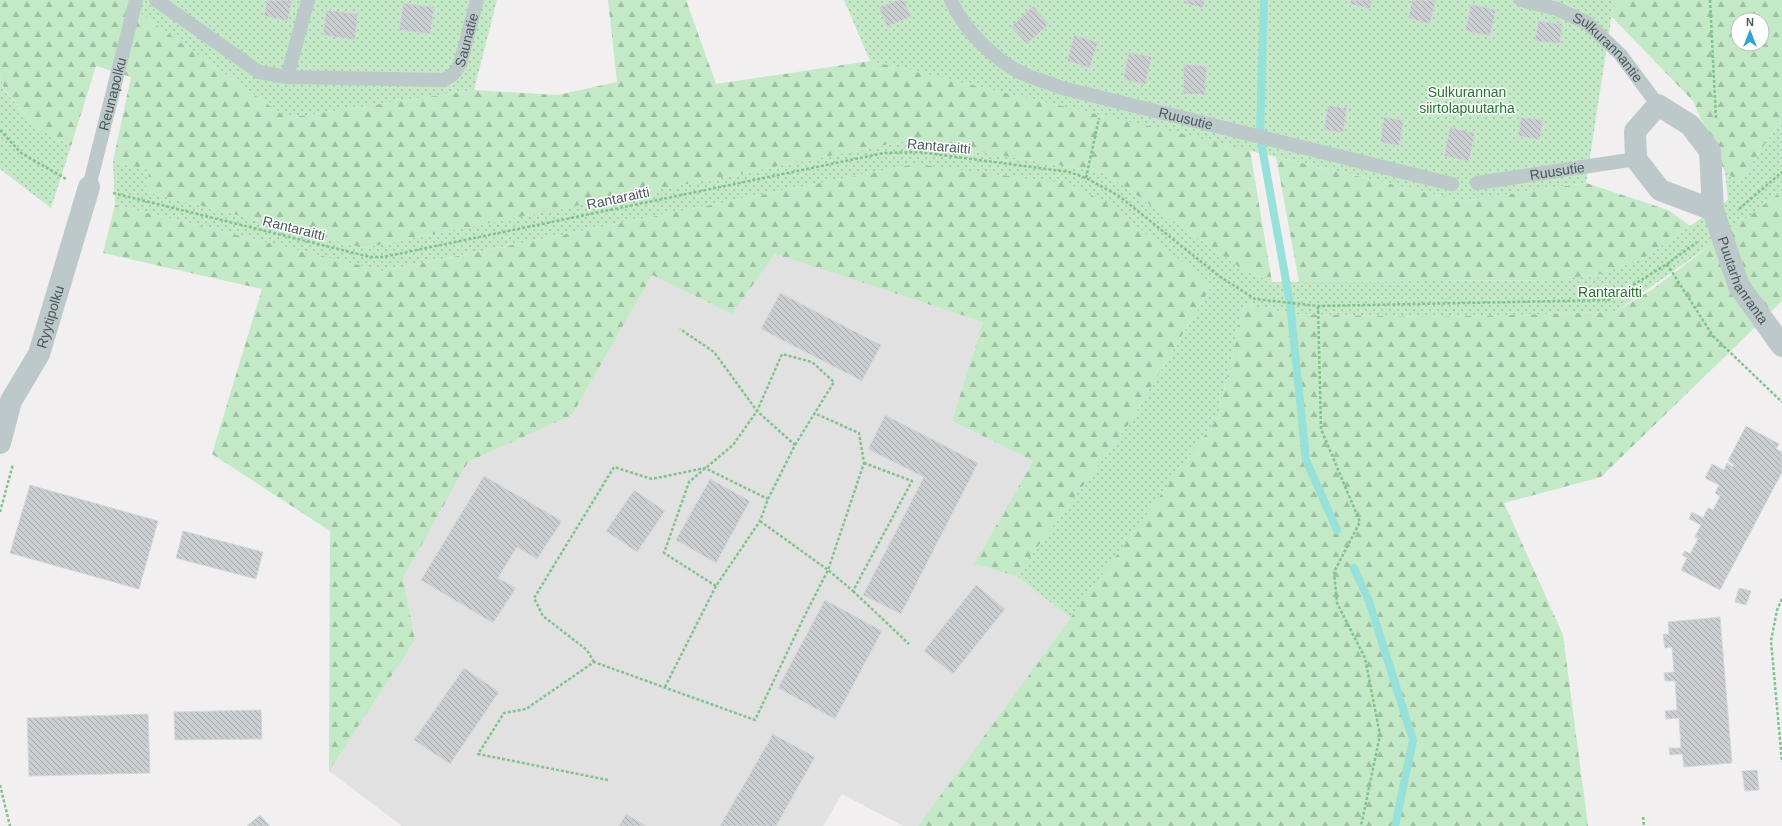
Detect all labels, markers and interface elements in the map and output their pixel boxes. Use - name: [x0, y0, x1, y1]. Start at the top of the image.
- street label: Sulkurannantie: [1570, 9, 1646, 86]
- street label: Saunatie: [451, 11, 481, 70]
- north arrow: [1730, 12, 1770, 52]
- text: N: [1746, 16, 1754, 28]
- street label: Reunapolku: [96, 56, 129, 132]
- park label: Sulkurannan siirtolapuutarha: [1419, 84, 1515, 116]
- street label: Ruusutie: [1157, 104, 1215, 133]
- street label: Rantaraitti: [907, 135, 971, 157]
- street label: Ruusutie: [1529, 159, 1586, 183]
- street label: Rantaraitti: [585, 184, 651, 212]
- street label: Rantaraitti: [261, 213, 327, 243]
- street label: Puutarhanranta: [1715, 234, 1772, 327]
- street label: Ryytipolku: [33, 283, 67, 350]
- park label: Rantaraitti: [1578, 284, 1642, 300]

